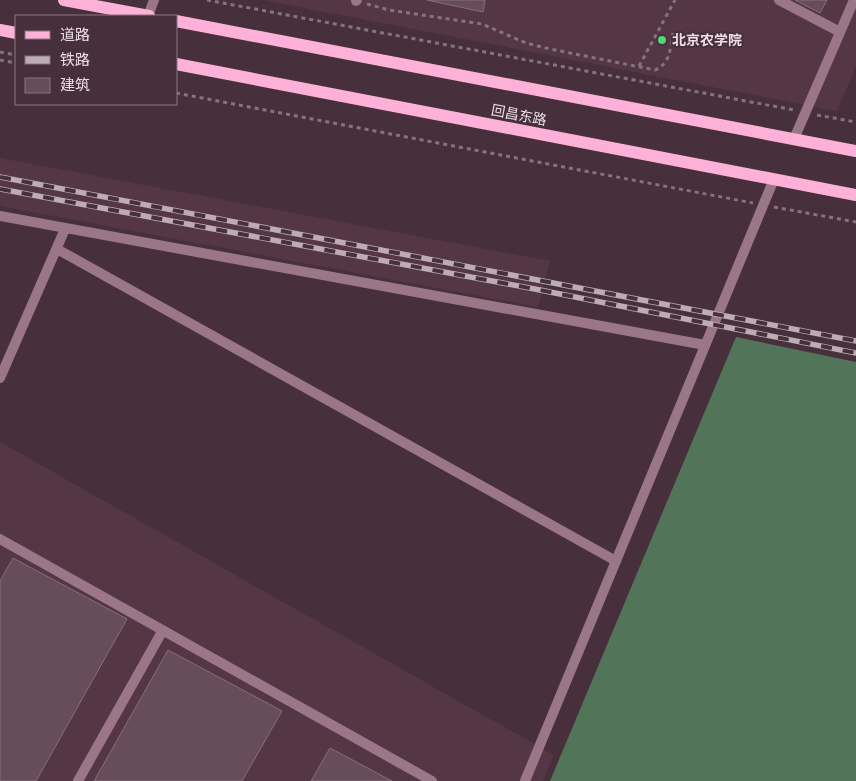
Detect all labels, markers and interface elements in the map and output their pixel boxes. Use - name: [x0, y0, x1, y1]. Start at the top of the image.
- legend: [15, 15, 178, 105]
- text: 道路: [60, 26, 90, 43]
- place label: 北京农学院: [672, 32, 742, 48]
- marker: 北京农学院: [656, 34, 668, 46]
- text: 铁路: [60, 51, 90, 68]
- text: 建筑: [60, 76, 90, 93]
- street label: 回昌东路: [490, 102, 548, 128]

